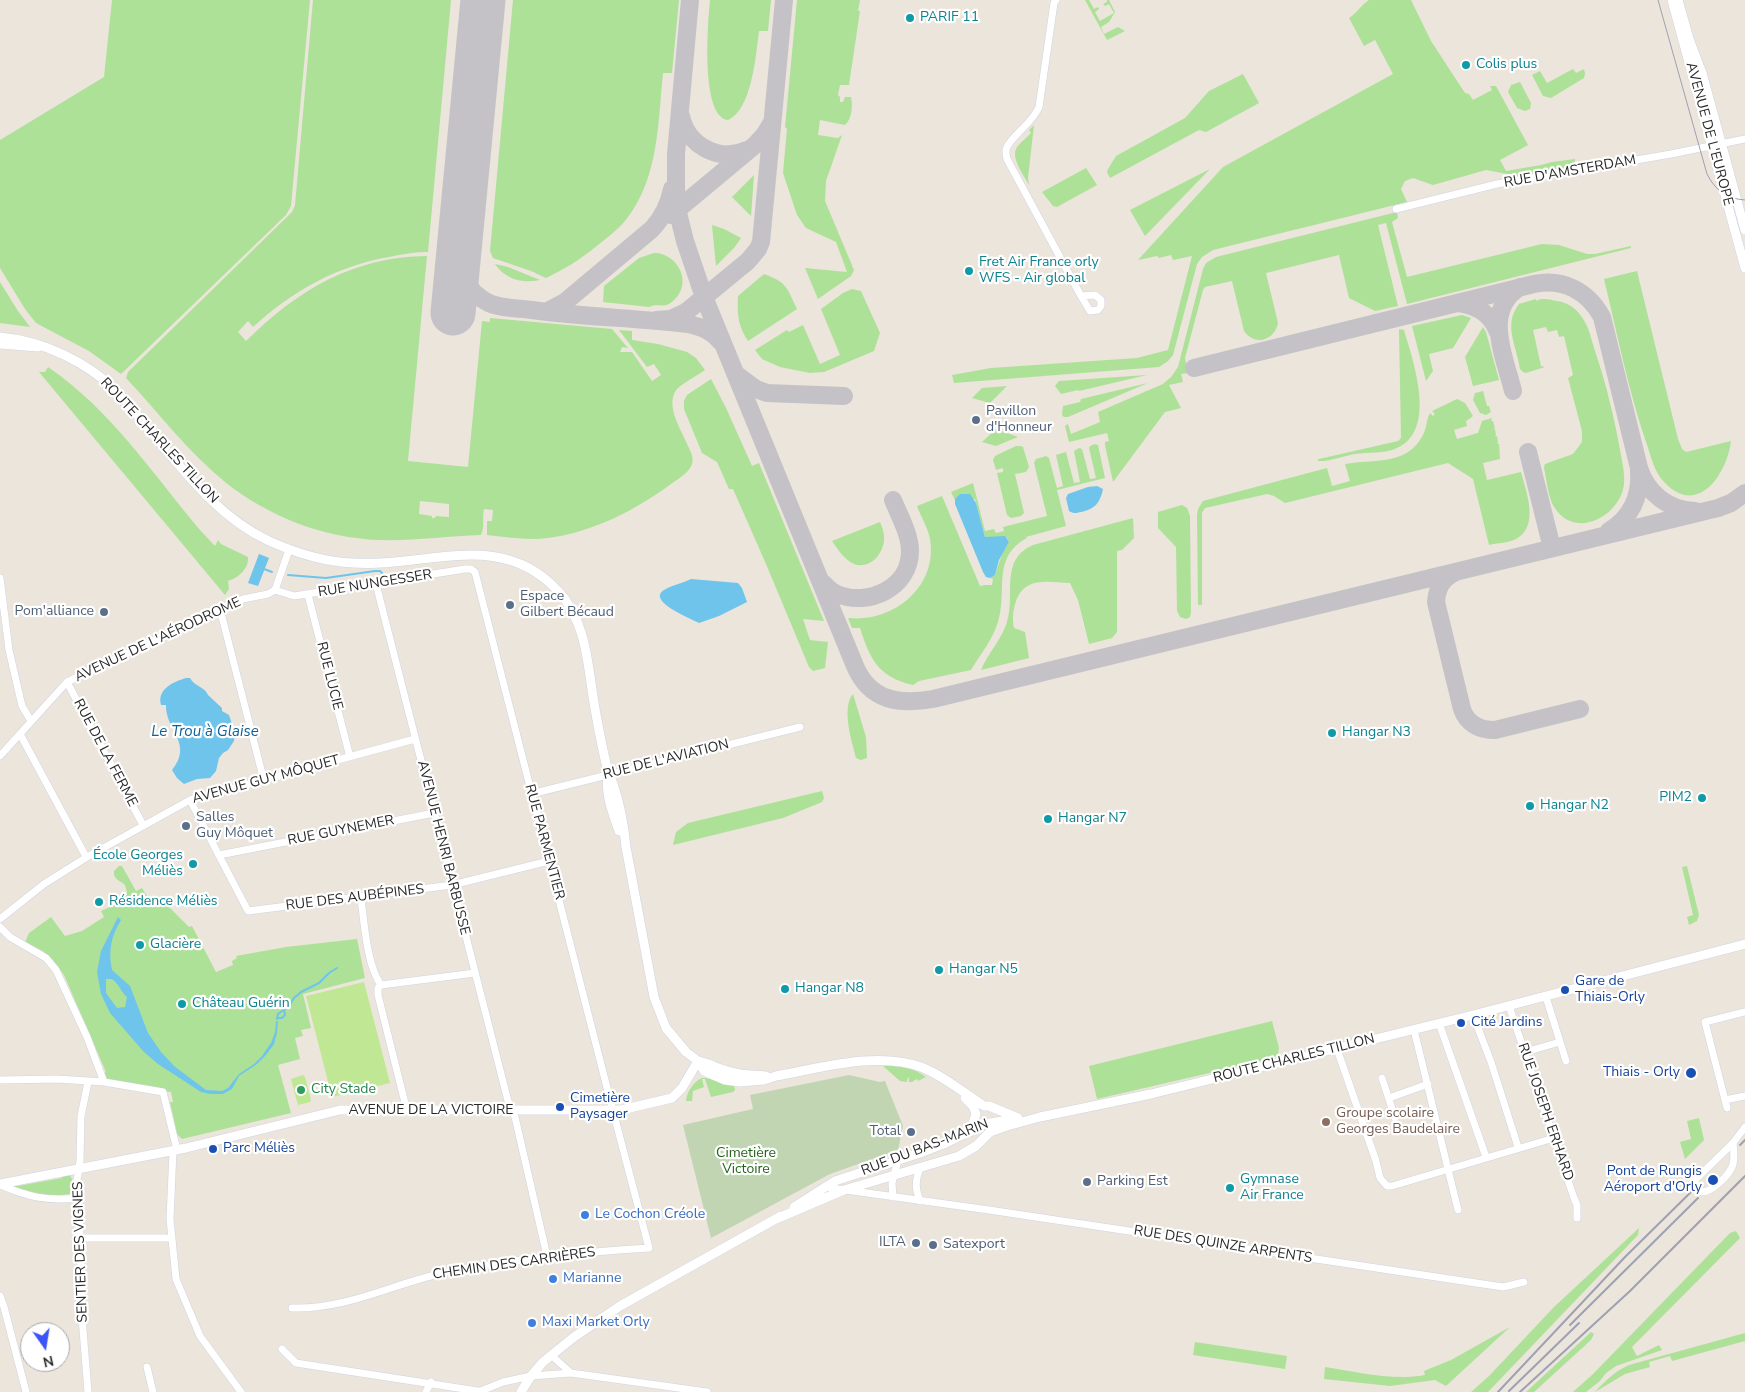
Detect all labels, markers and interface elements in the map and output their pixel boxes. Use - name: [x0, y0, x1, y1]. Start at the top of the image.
- place label: PARIF 11: [920, 10, 979, 26]
- marker: PARIF 11: [904, 12, 916, 24]
- place label: Colis plus: [1476, 57, 1537, 73]
- marker: Colis plus: [1460, 59, 1472, 71]
- street label: AVENUE DE L'EUROPE: [1682, 60, 1736, 208]
- street label: RUE D'AMSTERDAM: [1503, 152, 1637, 192]
- place label: Fret Air France orly WFS - Air global: [979, 255, 1099, 288]
- marker: Fret Air France orly WFS - Air global: [963, 265, 975, 277]
- street label: ROUTE CHARLES TILLON: [96, 375, 222, 507]
- place label: Pavillon d'Honneur: [986, 404, 1052, 437]
- marker: Pavillon d'Honneur: [970, 414, 982, 426]
- street label: RUE NUNGESSER: [317, 567, 433, 601]
- place label: Espace Gilbert Bécaud: [520, 589, 614, 622]
- street label: AVENUE DE L'AÉRODROME: [72, 594, 244, 686]
- marker: Espace Gilbert Bécaud: [504, 599, 516, 611]
- place label: Pom'alliance: [14, 604, 94, 620]
- marker: Pom'alliance: [98, 606, 110, 618]
- street label: RUE LUCIE: [312, 640, 346, 712]
- street label: RUE DE LA FERME: [69, 696, 141, 810]
- water label: Le Trou à Glaise: [151, 723, 259, 741]
- place label: Hangar N3: [1342, 725, 1411, 741]
- marker: Hangar N3: [1326, 727, 1338, 739]
- street label: RUE DE L'AVIATION: [601, 736, 731, 784]
- street label: AVENUE GUY MÔQUET: [190, 752, 342, 808]
- street label: AVENUE HENRI BARBUSSE: [413, 759, 473, 937]
- street label: RUE PARMENTIER: [521, 782, 567, 902]
- place label: PIM2: [1659, 790, 1692, 806]
- marker: PIM2: [1696, 792, 1708, 804]
- place label: Hangar N2: [1540, 798, 1609, 814]
- marker: Hangar N2: [1524, 800, 1536, 812]
- place label: Salles Guy Môquet: [196, 810, 273, 842]
- place label: Hangar N7: [1058, 811, 1127, 827]
- street label: RUE GUYNEMER: [286, 812, 396, 850]
- marker: Hangar N7: [1042, 813, 1054, 825]
- marker: Salles Guy Môquet: [180, 820, 192, 832]
- place label: École Georges Méliès: [93, 848, 183, 880]
- marker: École Georges Méliès: [187, 858, 199, 870]
- street label: RUE DES AUBÉPINES: [285, 881, 425, 915]
- place label: Résidence Méliès: [109, 894, 218, 910]
- marker: Résidence Méliès: [93, 896, 105, 908]
- place label: Glacière: [150, 937, 201, 953]
- marker: Glacière: [134, 939, 146, 951]
- place label: Hangar N5: [949, 962, 1018, 978]
- marker: Hangar N5: [933, 964, 945, 976]
- place label: Gare de Thiais-Orly: [1575, 974, 1645, 1006]
- place label: Hangar N8: [795, 981, 864, 997]
- marker: Hangar N8: [779, 983, 791, 995]
- marker: Gare de Thiais-Orly: [1559, 984, 1571, 996]
- place label: Château Guérin: [192, 996, 290, 1012]
- marker: Château Guérin: [176, 998, 188, 1010]
- place label: Cité Jardins: [1471, 1015, 1543, 1031]
- marker: Cité Jardins: [1455, 1017, 1467, 1029]
- street label: ROUTE CHARLES TILLON: [1212, 1031, 1376, 1087]
- street label: RUE JOSEPH ERHARD: [1514, 1041, 1576, 1183]
- place label: Thiais - Orly: [1603, 1065, 1680, 1081]
- marker: Thiais - Orly: [1684, 1066, 1698, 1080]
- place label: City Stade: [311, 1082, 376, 1098]
- marker: City Stade: [295, 1084, 307, 1096]
- place label: Cimetière Paysager: [570, 1091, 630, 1124]
- marker: Cimetière Paysager: [554, 1101, 566, 1113]
- street label: AVENUE DE LA VICTOIRE: [348, 1103, 514, 1119]
- place label: Groupe scolaire Georges Baudelaire: [1336, 1106, 1460, 1138]
- street label: RUE DU BAS-MARIN: [859, 1116, 991, 1180]
- marker: Groupe scolaire Georges Baudelaire: [1320, 1116, 1332, 1128]
- place label: Total: [869, 1124, 901, 1140]
- marker: Total: [905, 1126, 917, 1138]
- place label: Parc Méliès: [223, 1141, 295, 1157]
- marker: Parc Méliès: [207, 1143, 219, 1155]
- park label: Cimetière Victoire: [716, 1146, 776, 1178]
- place label: Pont de Rungis Aéroport d'Orly: [1604, 1164, 1702, 1196]
- place label: Gymnase Air France: [1240, 1172, 1304, 1204]
- marker: Pont de Rungis Aéroport d'Orly: [1706, 1173, 1720, 1187]
- place label: Parking Est: [1097, 1174, 1168, 1190]
- marker: Parking Est: [1081, 1176, 1093, 1188]
- street label: SENTIER DES VIGNES: [70, 1181, 92, 1323]
- marker: Gymnase Air France: [1224, 1182, 1236, 1194]
- place label: Le Cochon Créole: [595, 1207, 705, 1223]
- marker: Le Cochon Créole: [579, 1209, 591, 1221]
- street label: RUE DES QUINZE ARPENTS: [1133, 1223, 1313, 1267]
- place label: ILTA: [879, 1235, 906, 1251]
- marker: ILTA: [910, 1237, 922, 1249]
- place label: Satexport: [943, 1237, 1005, 1253]
- marker: Satexport: [927, 1239, 939, 1251]
- street label: CHEMIN DES CARRIÈRES: [432, 1244, 596, 1284]
- place label: Marianne: [563, 1271, 621, 1287]
- marker: Marianne: [547, 1273, 559, 1285]
- place label: Maxi Market Orly: [542, 1315, 650, 1331]
- marker: Maxi Market Orly: [526, 1317, 538, 1329]
- north arrow: [20, 1322, 70, 1372]
- text: N: [41, 1351, 56, 1372]

